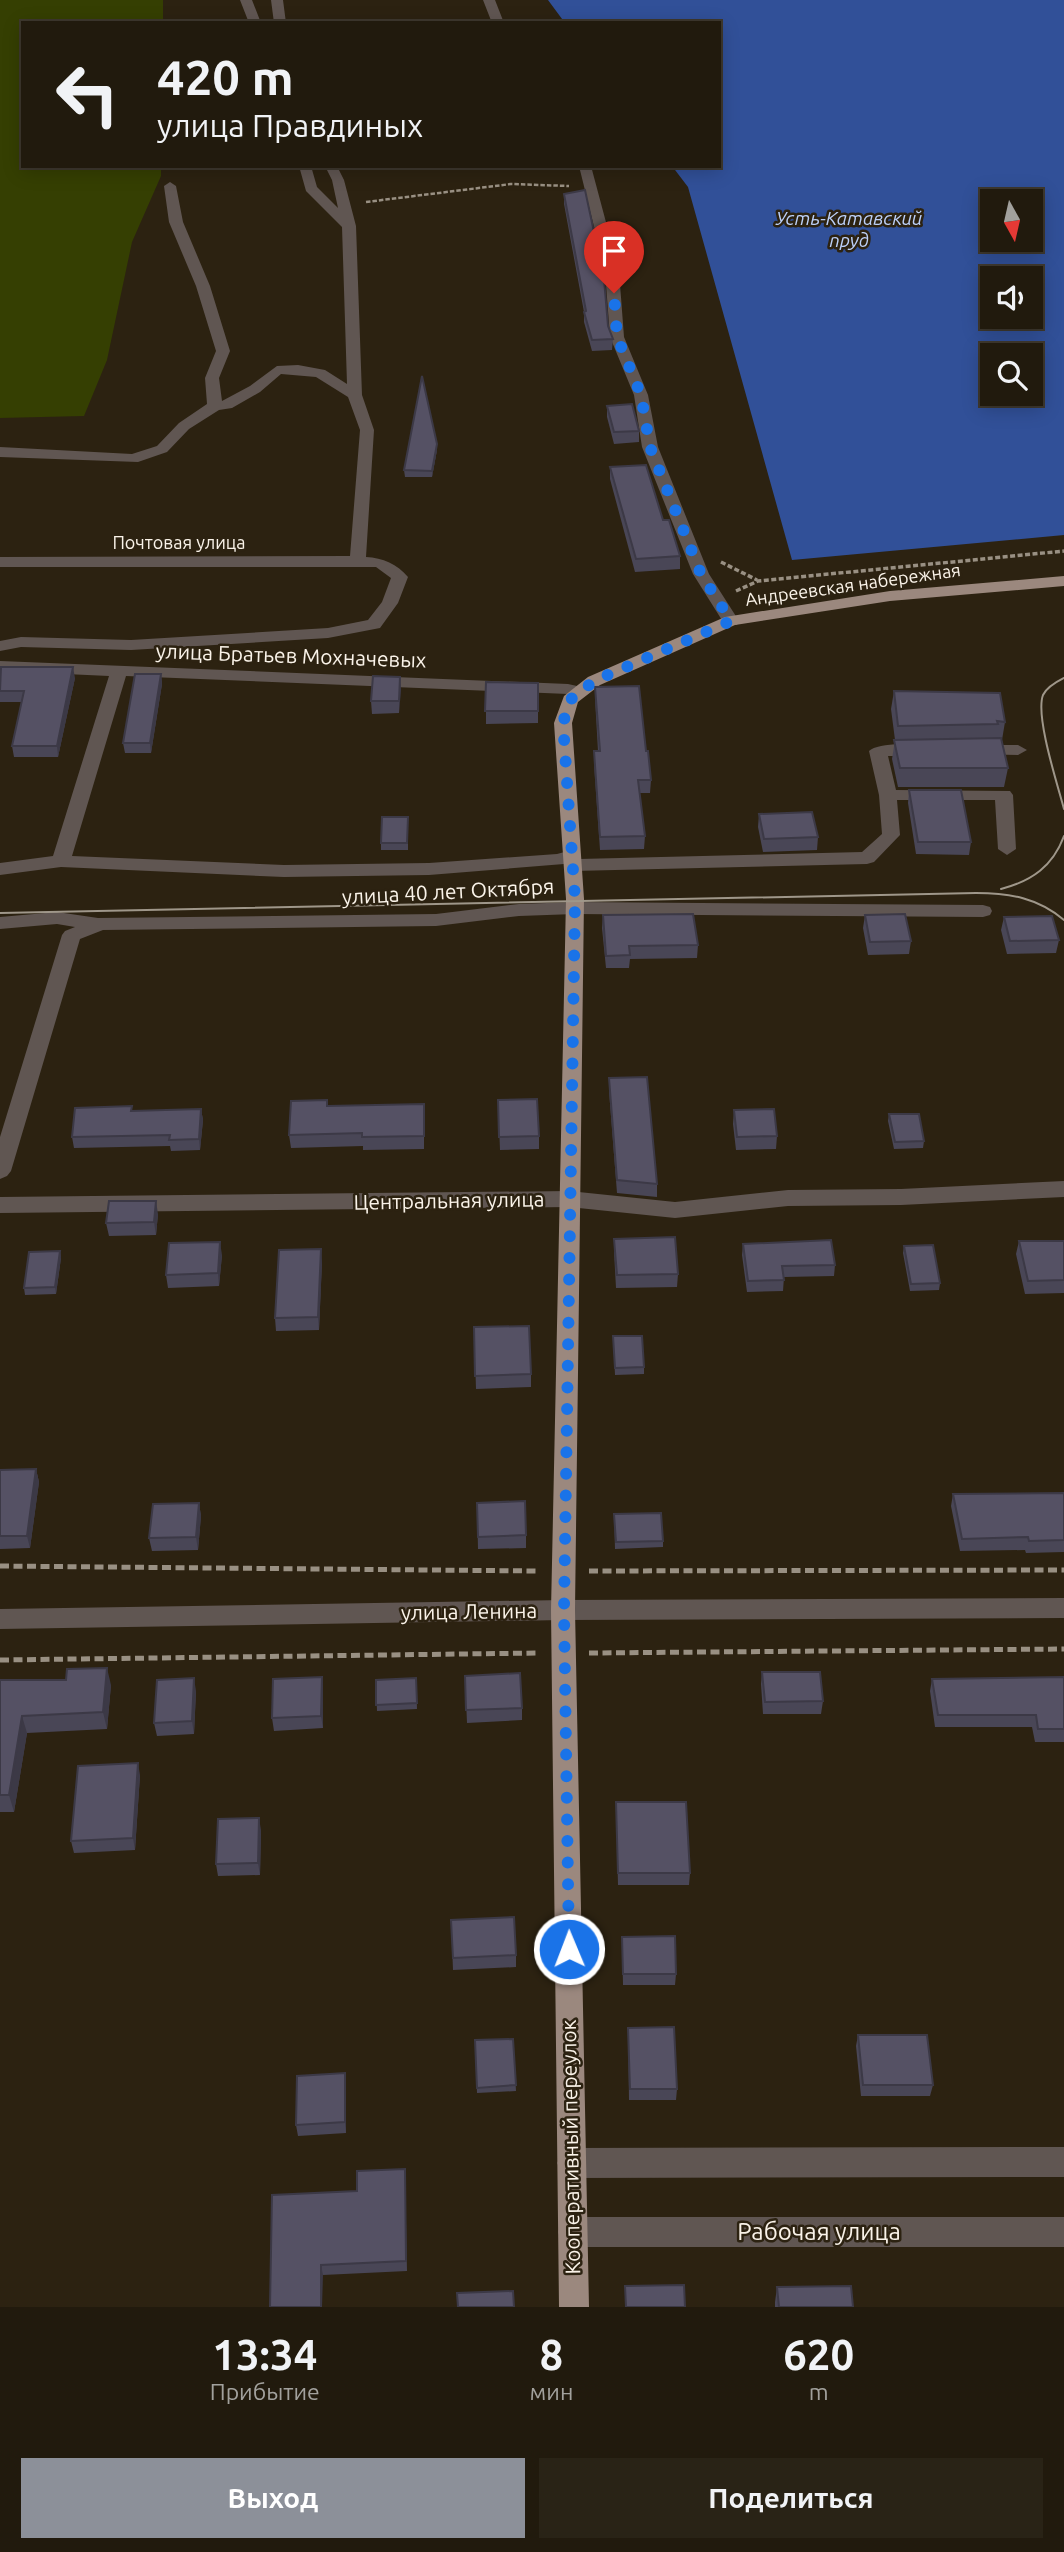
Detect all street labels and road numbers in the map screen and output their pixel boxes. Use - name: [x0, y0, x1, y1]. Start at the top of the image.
- street label: Почтовая улица: [112, 532, 246, 552]
- street label: Андреевская набережная: [744, 559, 962, 609]
- street label: улица Братьев Мохначевых: [155, 638, 427, 672]
- street label: улица 40 лет Октября: [341, 873, 555, 909]
- street label: Центральная улица: [353, 1186, 545, 1214]
- street label: улица Ленина: [401, 1598, 537, 1624]
- street label: Кооперативный переулок: [556, 2019, 584, 2275]
- street label: Рабочая улица: [737, 2218, 901, 2245]

